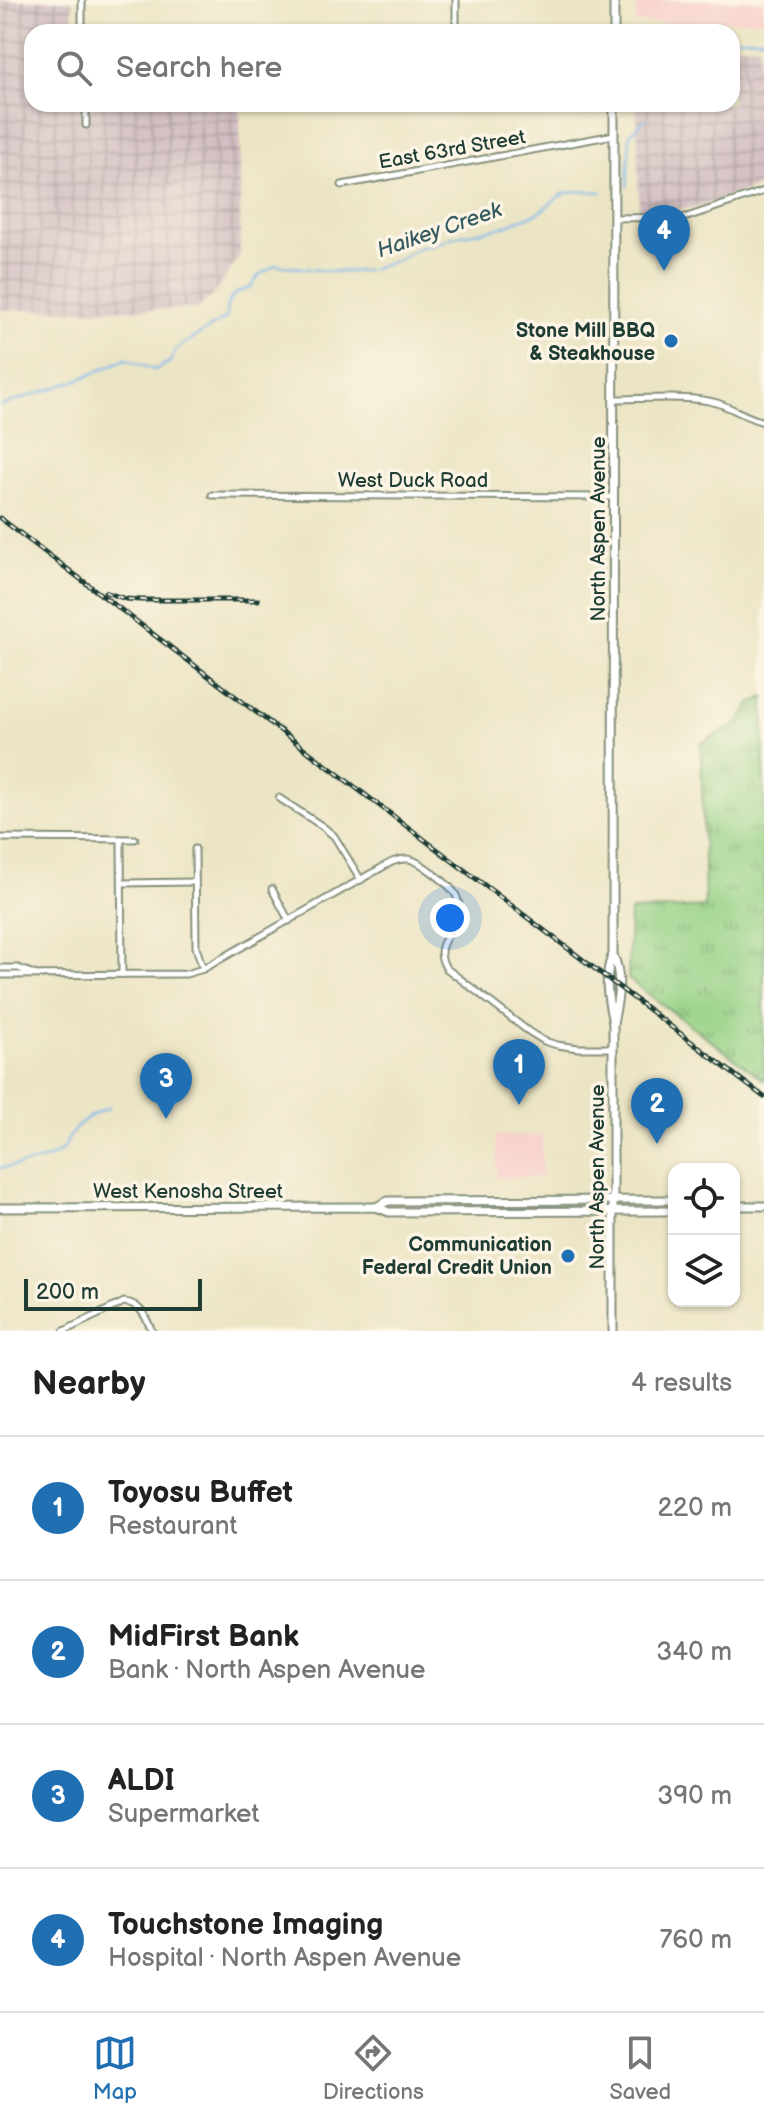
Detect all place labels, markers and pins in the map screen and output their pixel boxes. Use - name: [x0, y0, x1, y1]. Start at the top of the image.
- pin: 4: [638, 205, 690, 271]
- place label: Stone Mill BBQ & Steakhouse: [516, 319, 655, 366]
- marker: Stone Mill BBQ & Steakhouse: [662, 332, 680, 350]
- pin: 1: [493, 1039, 545, 1105]
- pin: 3: [140, 1053, 192, 1119]
- pin: 2: [631, 1078, 683, 1144]
- place label: Communication Federal Credit Union: [362, 1233, 552, 1280]
- marker: Communication Federal Credit Union: [559, 1247, 577, 1265]

